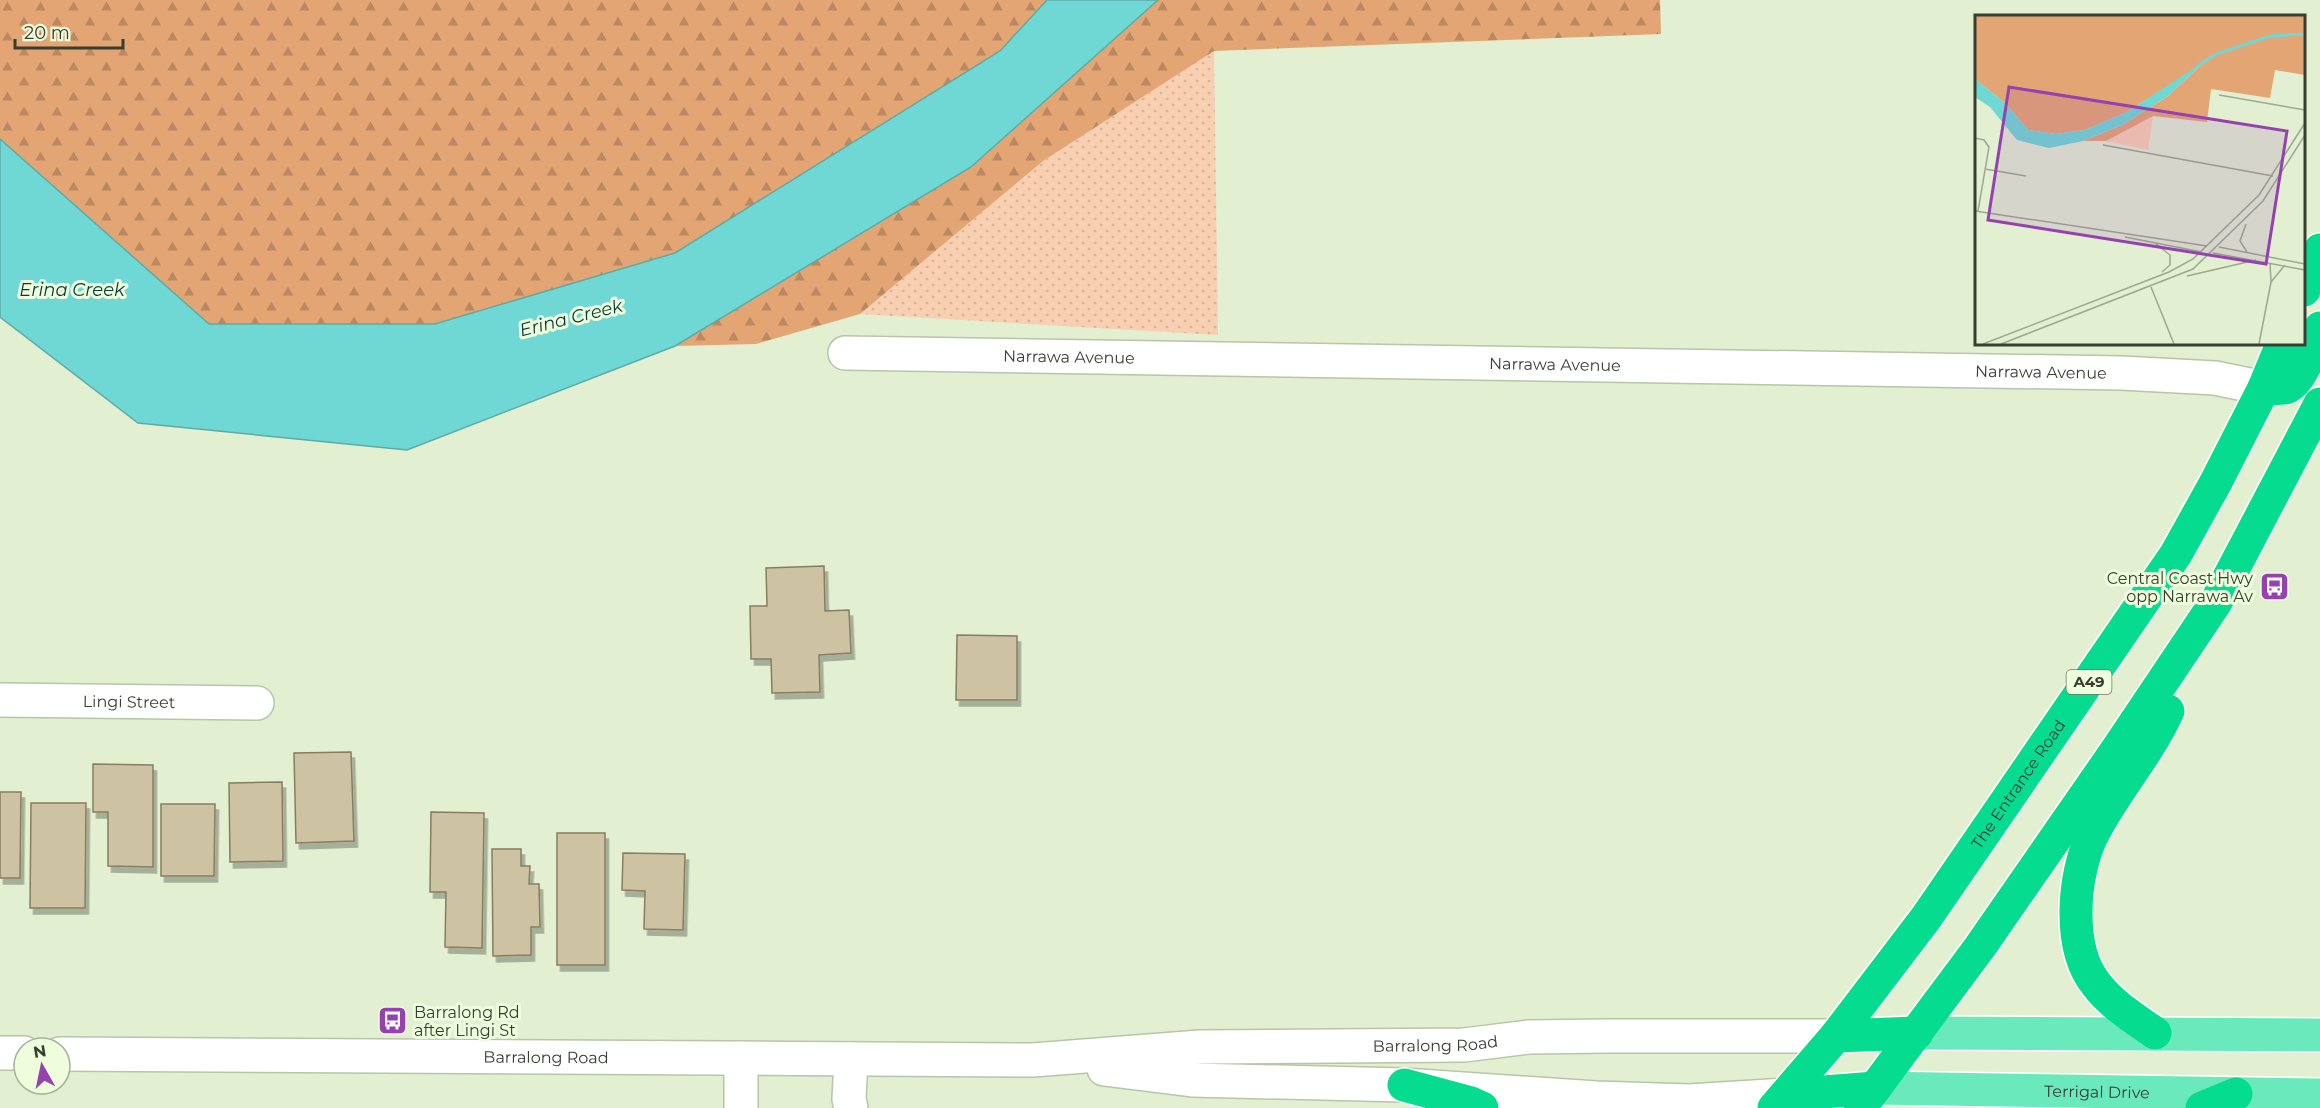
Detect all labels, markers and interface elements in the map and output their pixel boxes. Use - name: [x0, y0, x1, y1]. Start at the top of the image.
- scale bar: [15, 12, 123, 50]
- inset map: [1975, 15, 2305, 345]
- text: 20 m: [24, 22, 70, 44]
- water label: Erina Creek: [19, 279, 126, 301]
- water label: Erina Creek: [517, 294, 626, 341]
- street label: Narrawa Avenue: [1003, 346, 1135, 368]
- street label: Narrawa Avenue: [1489, 354, 1621, 375]
- street label: Narrawa Avenue: [1975, 362, 2107, 383]
- place label: Central Coast Hwy opp Narrawa Av: [2107, 569, 2253, 606]
- bus stop icon: Central Coast Hwy opp Narrawa Av: [2258, 571, 2290, 603]
- road number: A49: [2066, 670, 2112, 694]
- street label: Lingi Street: [83, 692, 176, 712]
- street label: The Entrance Road: [1967, 716, 2069, 853]
- place label: Barralong Rd after Lingi St: [414, 1003, 520, 1040]
- bus stop icon: Barralong Rd after Lingi St: [377, 1005, 409, 1037]
- street label: Barralong Road: [1373, 1032, 1499, 1056]
- north arrow: [12, 1036, 72, 1096]
- text: N: [32, 1041, 48, 1062]
- street label: Barralong Road: [483, 1048, 609, 1067]
- street label: Terrigal Drive: [2044, 1082, 2150, 1102]

